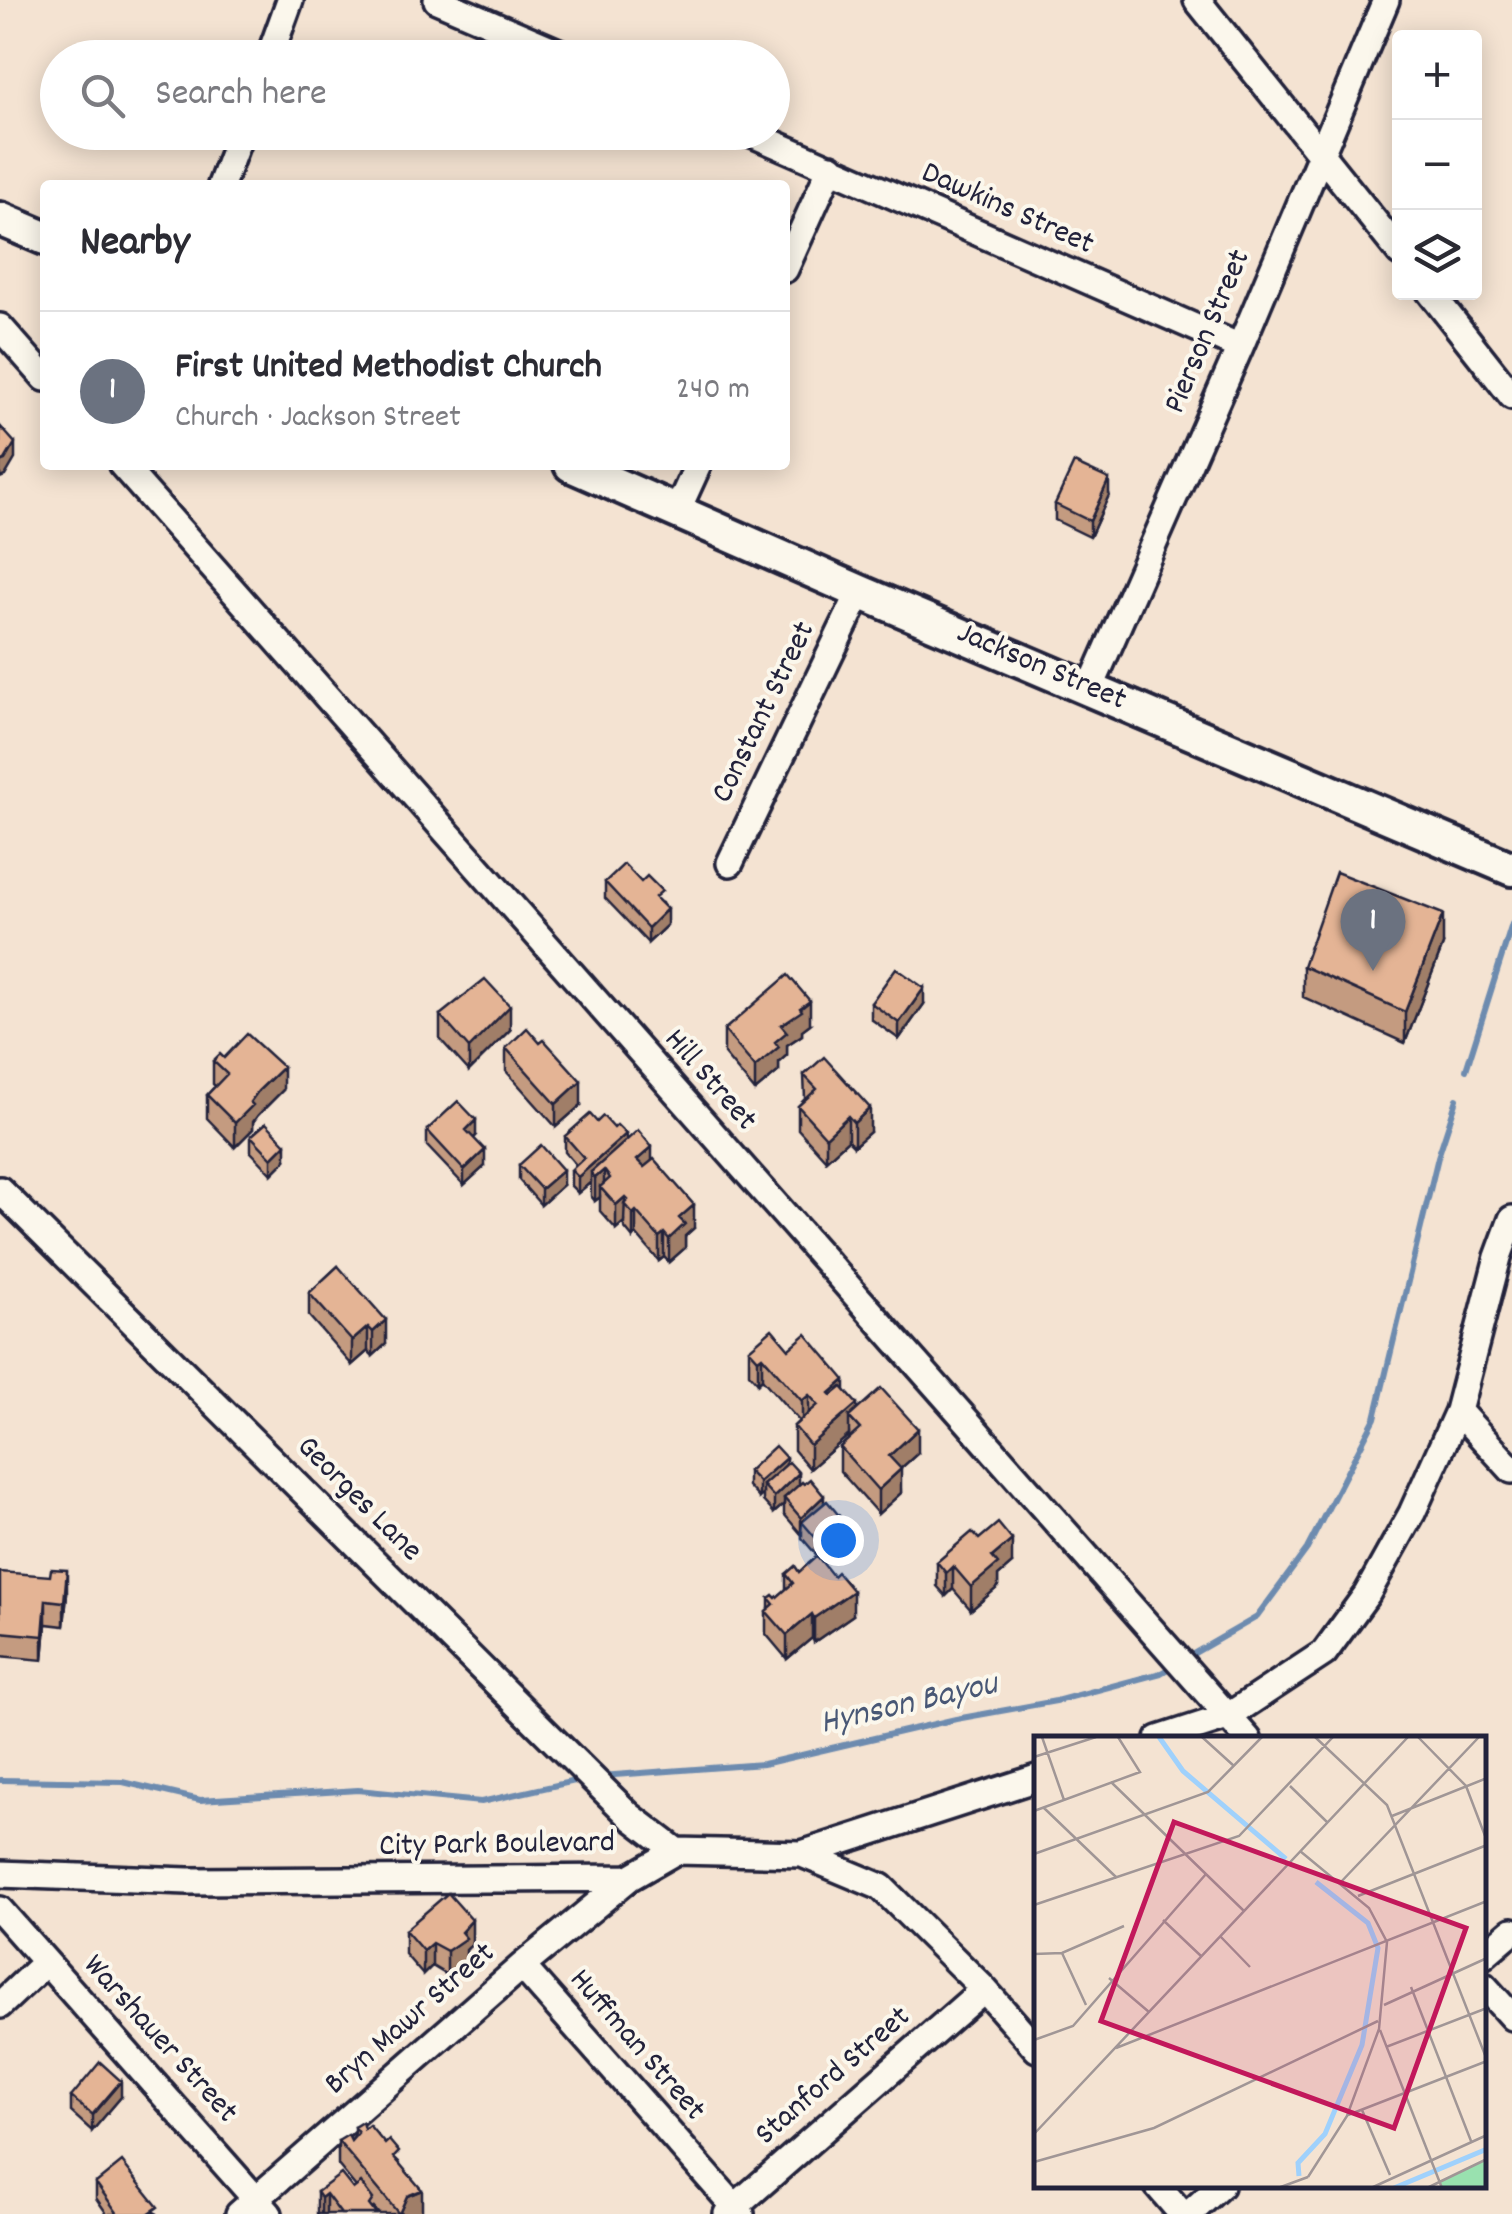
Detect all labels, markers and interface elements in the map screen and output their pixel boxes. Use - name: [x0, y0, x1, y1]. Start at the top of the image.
- map controls: [1392, 30, 1482, 300]
- button: +: [1392, 30, 1482, 120]
- search box: [40, 40, 790, 150]
- icon: search: [75, 68, 130, 123]
- text: Search here: [155, 68, 327, 123]
- button: −: [1392, 120, 1482, 210]
- street label: Dawkins Street: [913, 151, 1101, 269]
- button: layers: [1392, 210, 1482, 300]
- text: Nearby: [80, 215, 190, 275]
- street label: Pierson Street: [1154, 243, 1264, 421]
- text: First United Methodist Church: [175, 341, 602, 396]
- text: 1: [109, 368, 116, 414]
- text: 240 m: [676, 368, 750, 414]
- text: Church · Jackson Street: [175, 396, 461, 442]
- street label: Jackson Street: [949, 612, 1133, 724]
- street label: Constant Street: [701, 614, 829, 812]
- pin: 1: [1340, 888, 1406, 971]
- street label: Hill Street: [651, 1020, 767, 1142]
- street label: Georges Lane: [284, 1426, 432, 1574]
- your location: [813, 1515, 864, 1566]
- water label: Hynson Bayou: [815, 1660, 1005, 1750]
- inset map: [1034, 1736, 1487, 2189]
- street label: City Park Boulevard: [379, 1821, 615, 1871]
- street label: Bryn Mawr Street: [315, 1933, 507, 2107]
- street label: Warshauer Street: [71, 1945, 248, 2135]
- street label: Huffman Street: [557, 1960, 715, 2132]
- street label: Stanford Street: [746, 1996, 922, 2158]

